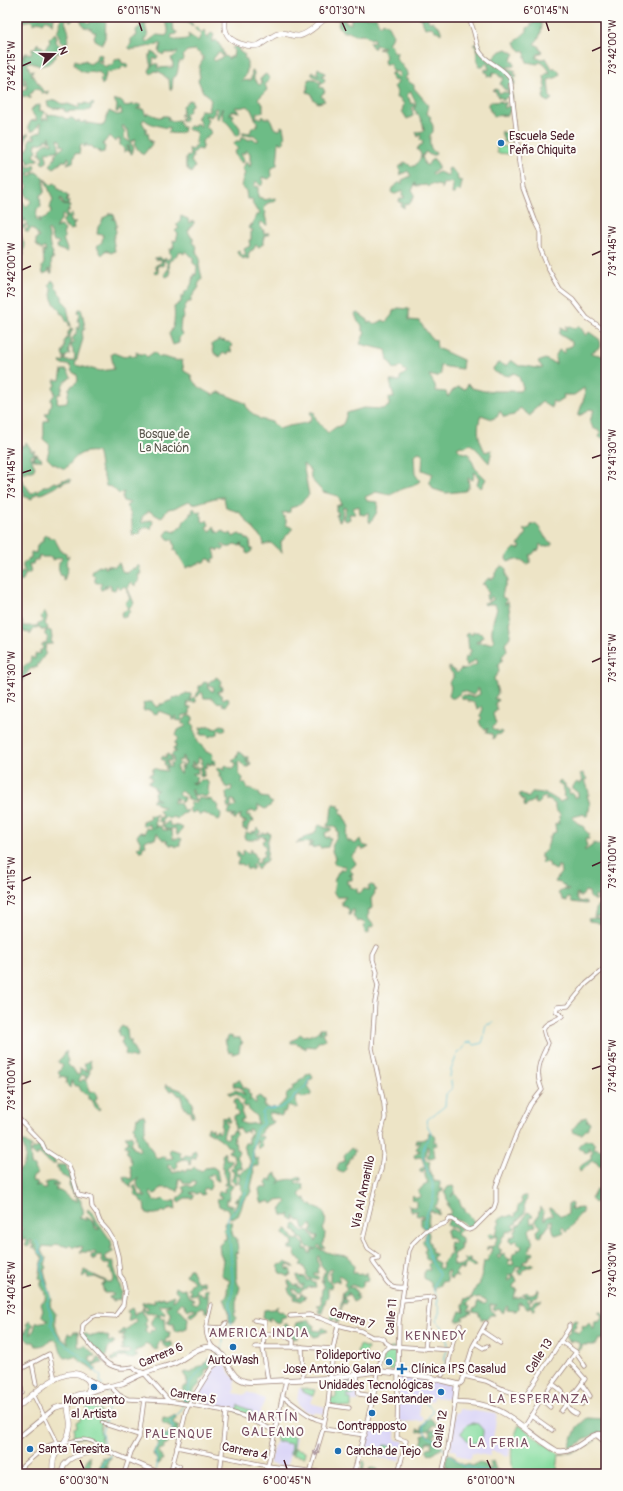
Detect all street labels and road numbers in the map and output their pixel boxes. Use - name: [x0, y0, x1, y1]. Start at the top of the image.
- street label: Vía Al Amarillo: [348, 1154, 379, 1230]
- street label: Calle 11: [382, 1298, 401, 1336]
- street label: Carrera 7: [328, 1304, 377, 1333]
- street label: Calle 13: [523, 1336, 556, 1377]
- street label: Carrera 6: [137, 1339, 186, 1371]
- street label: Carrera 5: [169, 1385, 217, 1408]
- street label: Calle 12: [430, 1409, 451, 1449]
- street label: Carrera 4: [221, 1439, 269, 1464]

